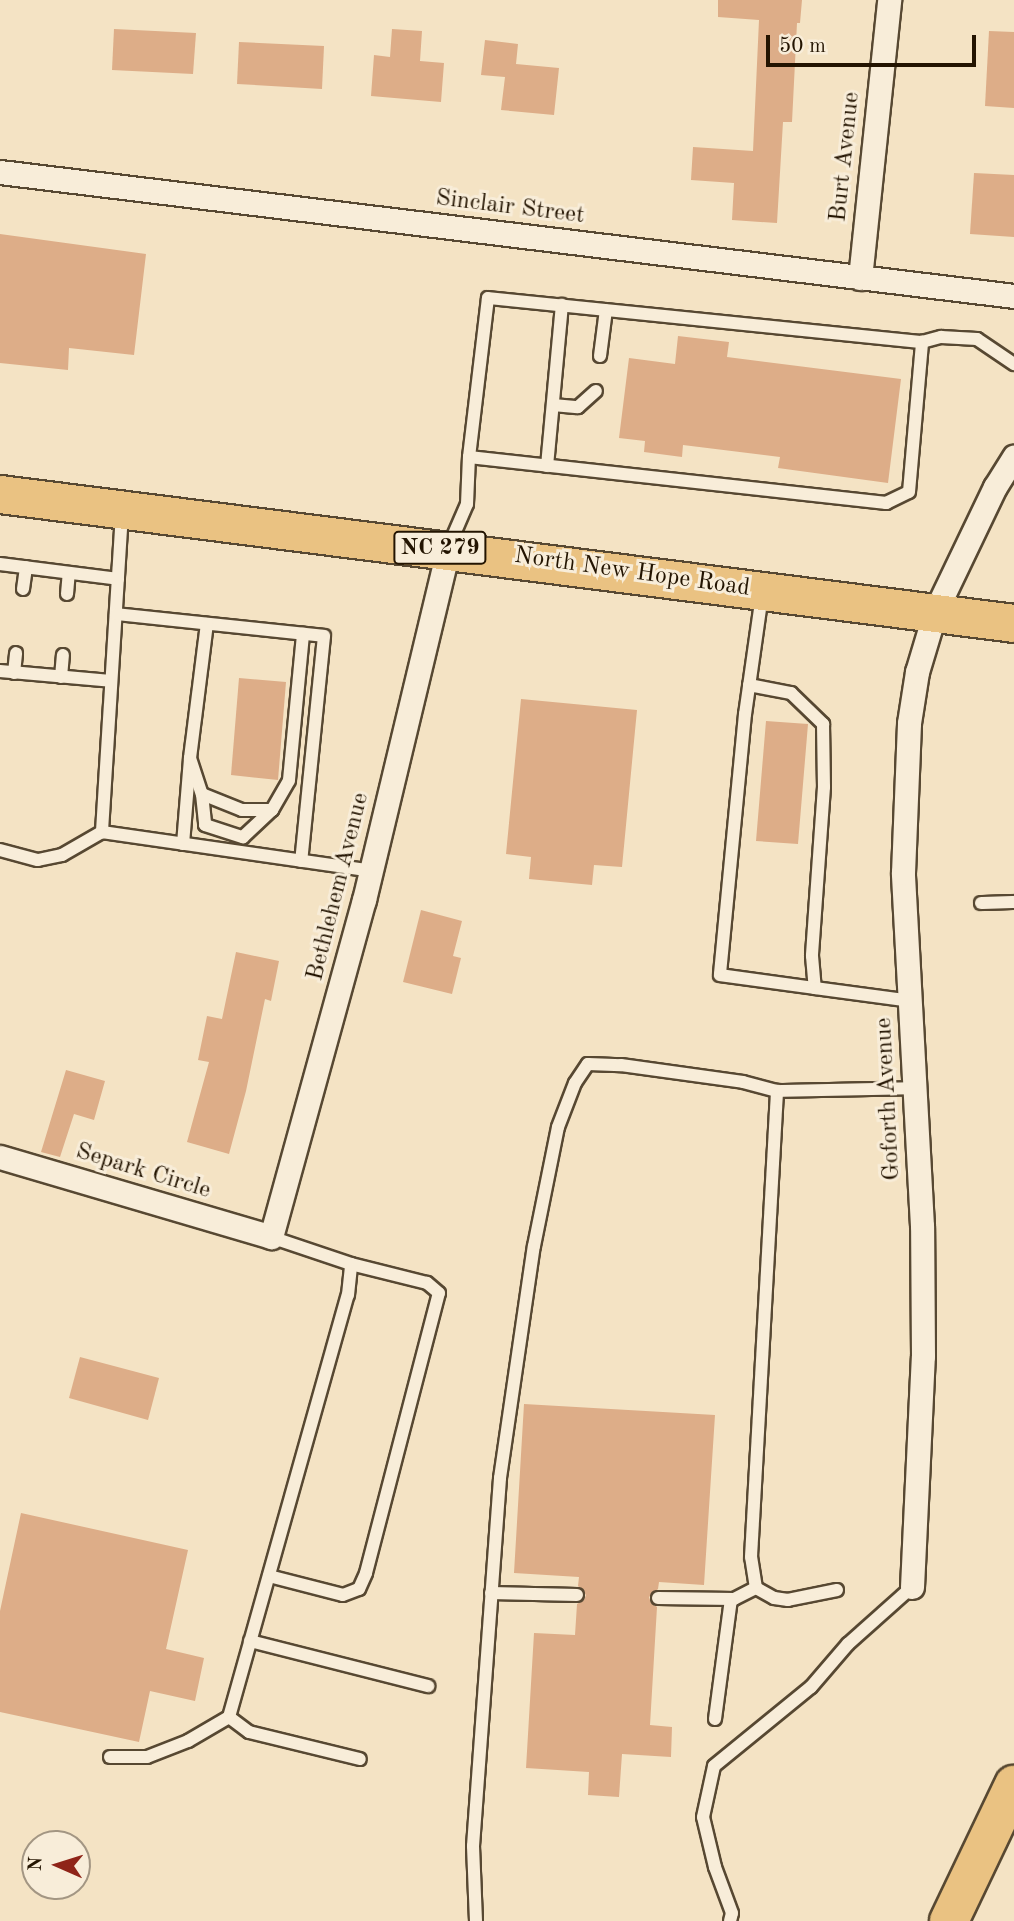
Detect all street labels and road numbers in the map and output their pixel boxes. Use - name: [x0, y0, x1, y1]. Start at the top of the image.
- street label: Burt Avenue: [825, 91, 867, 223]
- street label: Sinclair Street: [434, 185, 586, 231]
- road number: NC 279: [393, 528, 487, 568]
- street label: North New Hope Road: [512, 542, 752, 604]
- street label: Bethlehem Avenue: [302, 790, 376, 984]
- street label: Goforth Avenue: [870, 1017, 908, 1181]
- street label: Separk Circle: [72, 1138, 214, 1206]

